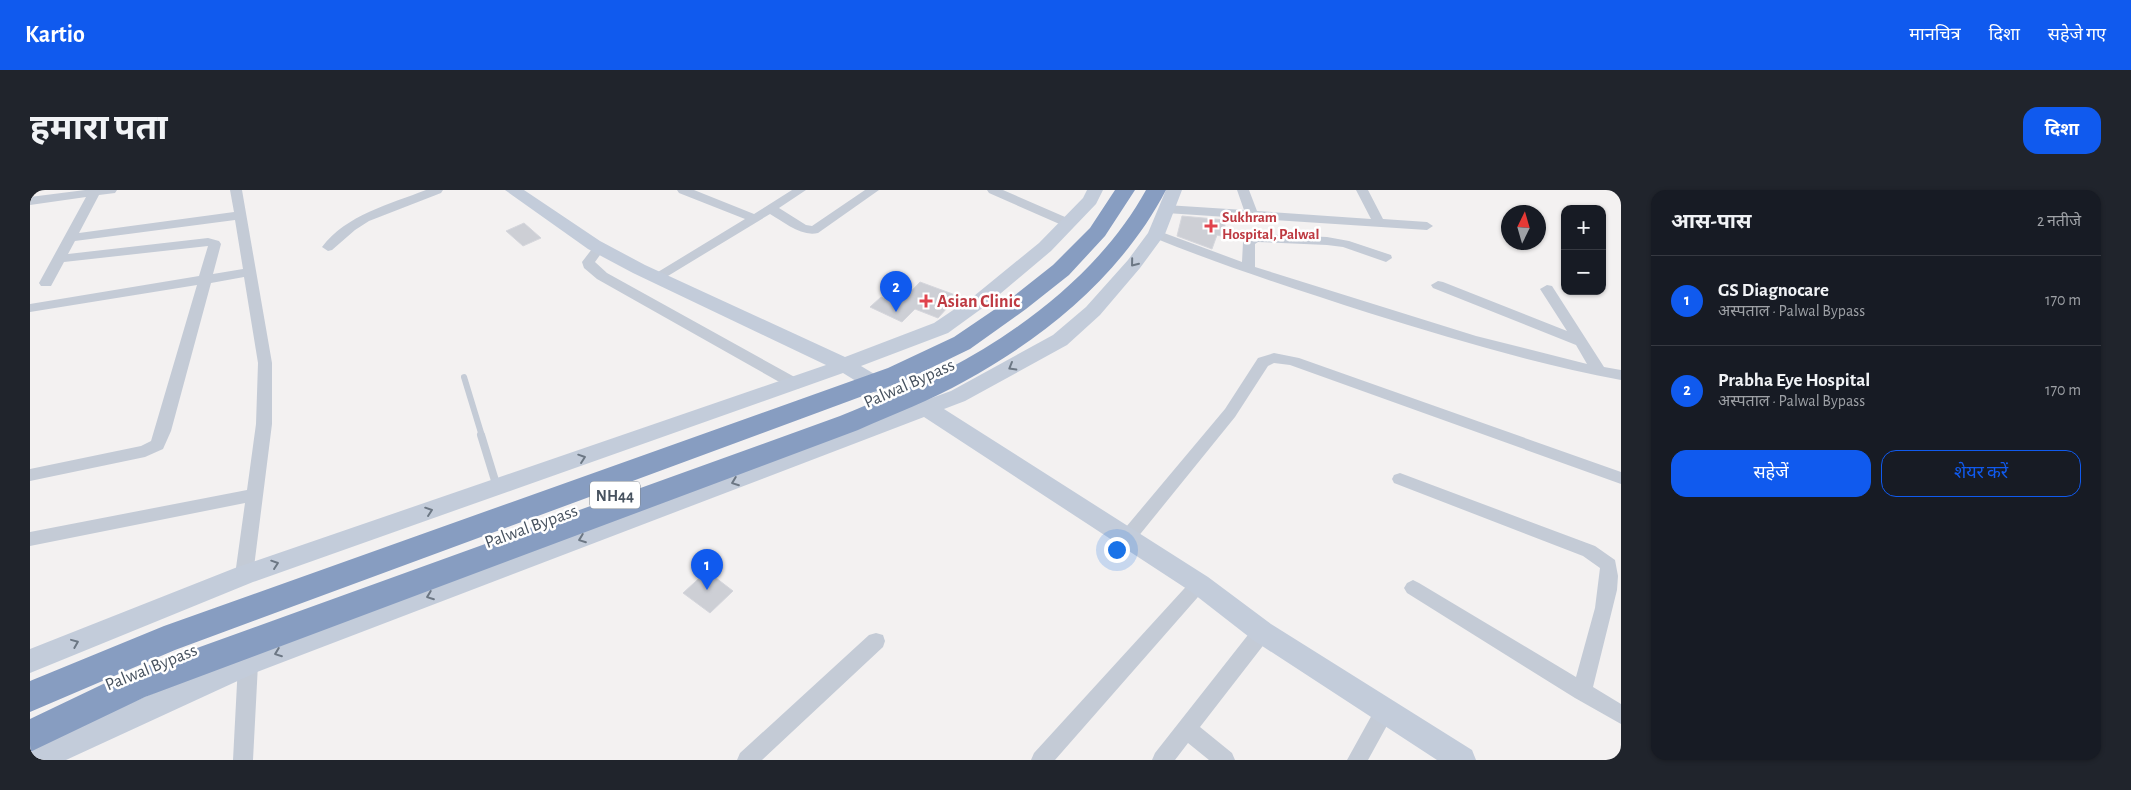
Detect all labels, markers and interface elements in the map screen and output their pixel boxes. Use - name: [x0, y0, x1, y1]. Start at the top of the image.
- text: Kartio: [25, 23, 85, 47]
- text: मानचित्र: [1909, 26, 1961, 44]
- text: दिशा: [1989, 26, 2020, 44]
- text: सहेजे गए: [2048, 26, 2106, 44]
- button: दिशा: [2023, 107, 2101, 154]
- text: हमारा पता: [30, 111, 167, 146]
- north arrow: [1501, 205, 1546, 250]
- map controls: [1561, 205, 1606, 295]
- button: +: [1561, 205, 1606, 250]
- place label: Sukhram Hospital, Palwal: [1222, 210, 1319, 242]
- text: आस-पास: [1671, 211, 1752, 232]
- text: 2 नतीजे: [2037, 213, 2081, 229]
- marker: Sukhram Hospital, Palwal: [1204, 219, 1218, 233]
- button: −: [1561, 250, 1606, 295]
- one-way arrow: [1131, 257, 1139, 266]
- pin: 2: [880, 271, 912, 312]
- text: GS Diagnocare: [1718, 281, 1829, 300]
- text: 1: [1684, 292, 1690, 308]
- text: 170 m: [2045, 292, 2081, 308]
- place label: Asian Clinic: [937, 293, 1020, 311]
- marker: Asian Clinic: [919, 294, 933, 308]
- text: अस्पताल · Palwal Bypass: [1718, 303, 1865, 319]
- street label: Palwal Bypass: [861, 356, 958, 412]
- one-way arrow: [1008, 361, 1017, 371]
- text: Prabha Eye Hospital: [1718, 371, 1870, 390]
- text: 2: [1683, 382, 1691, 398]
- text: 170 m: [2045, 382, 2081, 398]
- text: अस्पताल · Palwal Bypass: [1718, 393, 1865, 409]
- button: सहेजें: [1671, 450, 1871, 497]
- button: शेयर करें: [1881, 450, 2081, 497]
- one-way arrow: [577, 454, 586, 464]
- one-way arrow: [731, 476, 739, 486]
- road number: NH44: [590, 482, 640, 508]
- street label: Palwal Bypass: [483, 502, 580, 552]
- one-way arrow: [424, 507, 432, 517]
- one-way arrow: [579, 533, 587, 543]
- your location: [1104, 537, 1130, 563]
- pin: 1: [691, 549, 723, 590]
- one-way arrow: [270, 560, 279, 570]
- one-way arrow: [426, 589, 435, 600]
- one-way arrow: [70, 639, 79, 649]
- street label: Palwal Bypass: [103, 641, 200, 695]
- one-way arrow: [274, 646, 283, 657]

